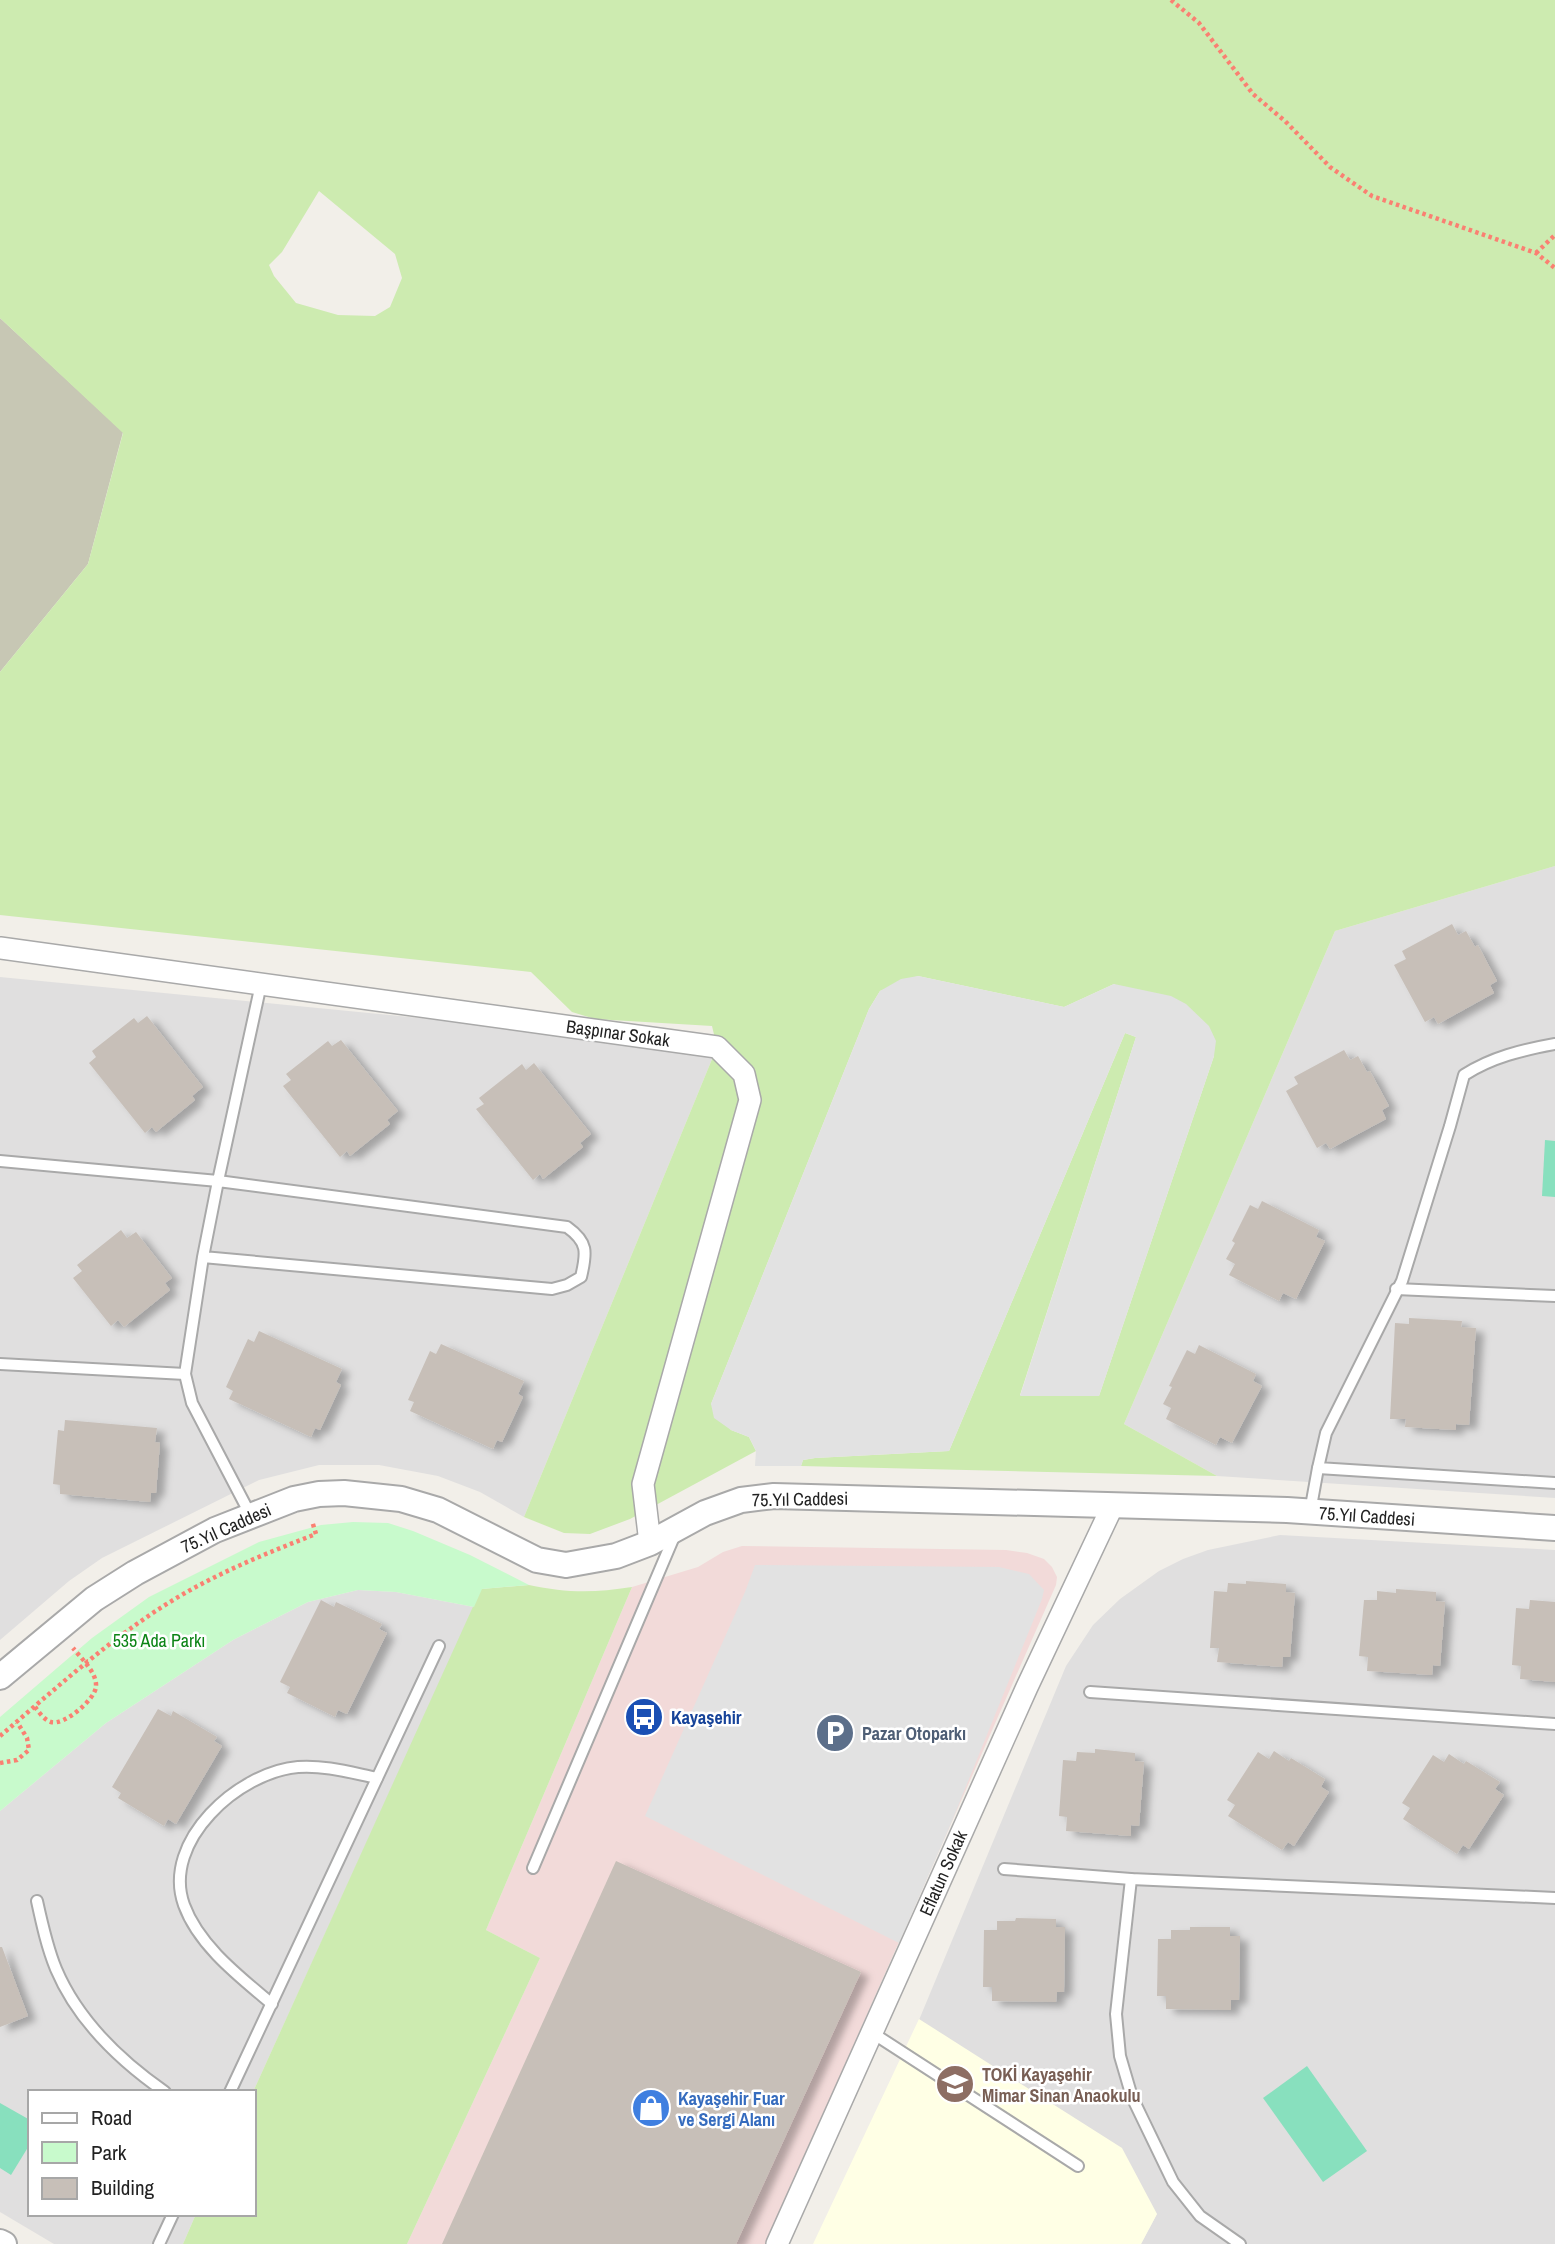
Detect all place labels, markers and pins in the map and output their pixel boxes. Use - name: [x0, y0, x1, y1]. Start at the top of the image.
- bus stop icon: Kayaşehir: [623, 1696, 665, 1738]
- place label: Kayaşehir: [671, 1705, 742, 1730]
- parking icon: Pazar Otoparkı: [814, 1712, 856, 1754]
- place label: Pazar Otoparkı: [862, 1721, 966, 1746]
- place label: TOKİ Kayaşehir Mimar Sinan Anaokulu: [982, 2062, 1141, 2108]
- school or university icon: TOKİ Kayaşehir Mimar Sinan Anaokulu: [934, 2063, 976, 2105]
- place label: Kayaşehir Fuar ve Sergi Alanı: [678, 2086, 785, 2132]
- shop icon: Kayaşehir Fuar ve Sergi Alanı: [630, 2087, 672, 2129]

